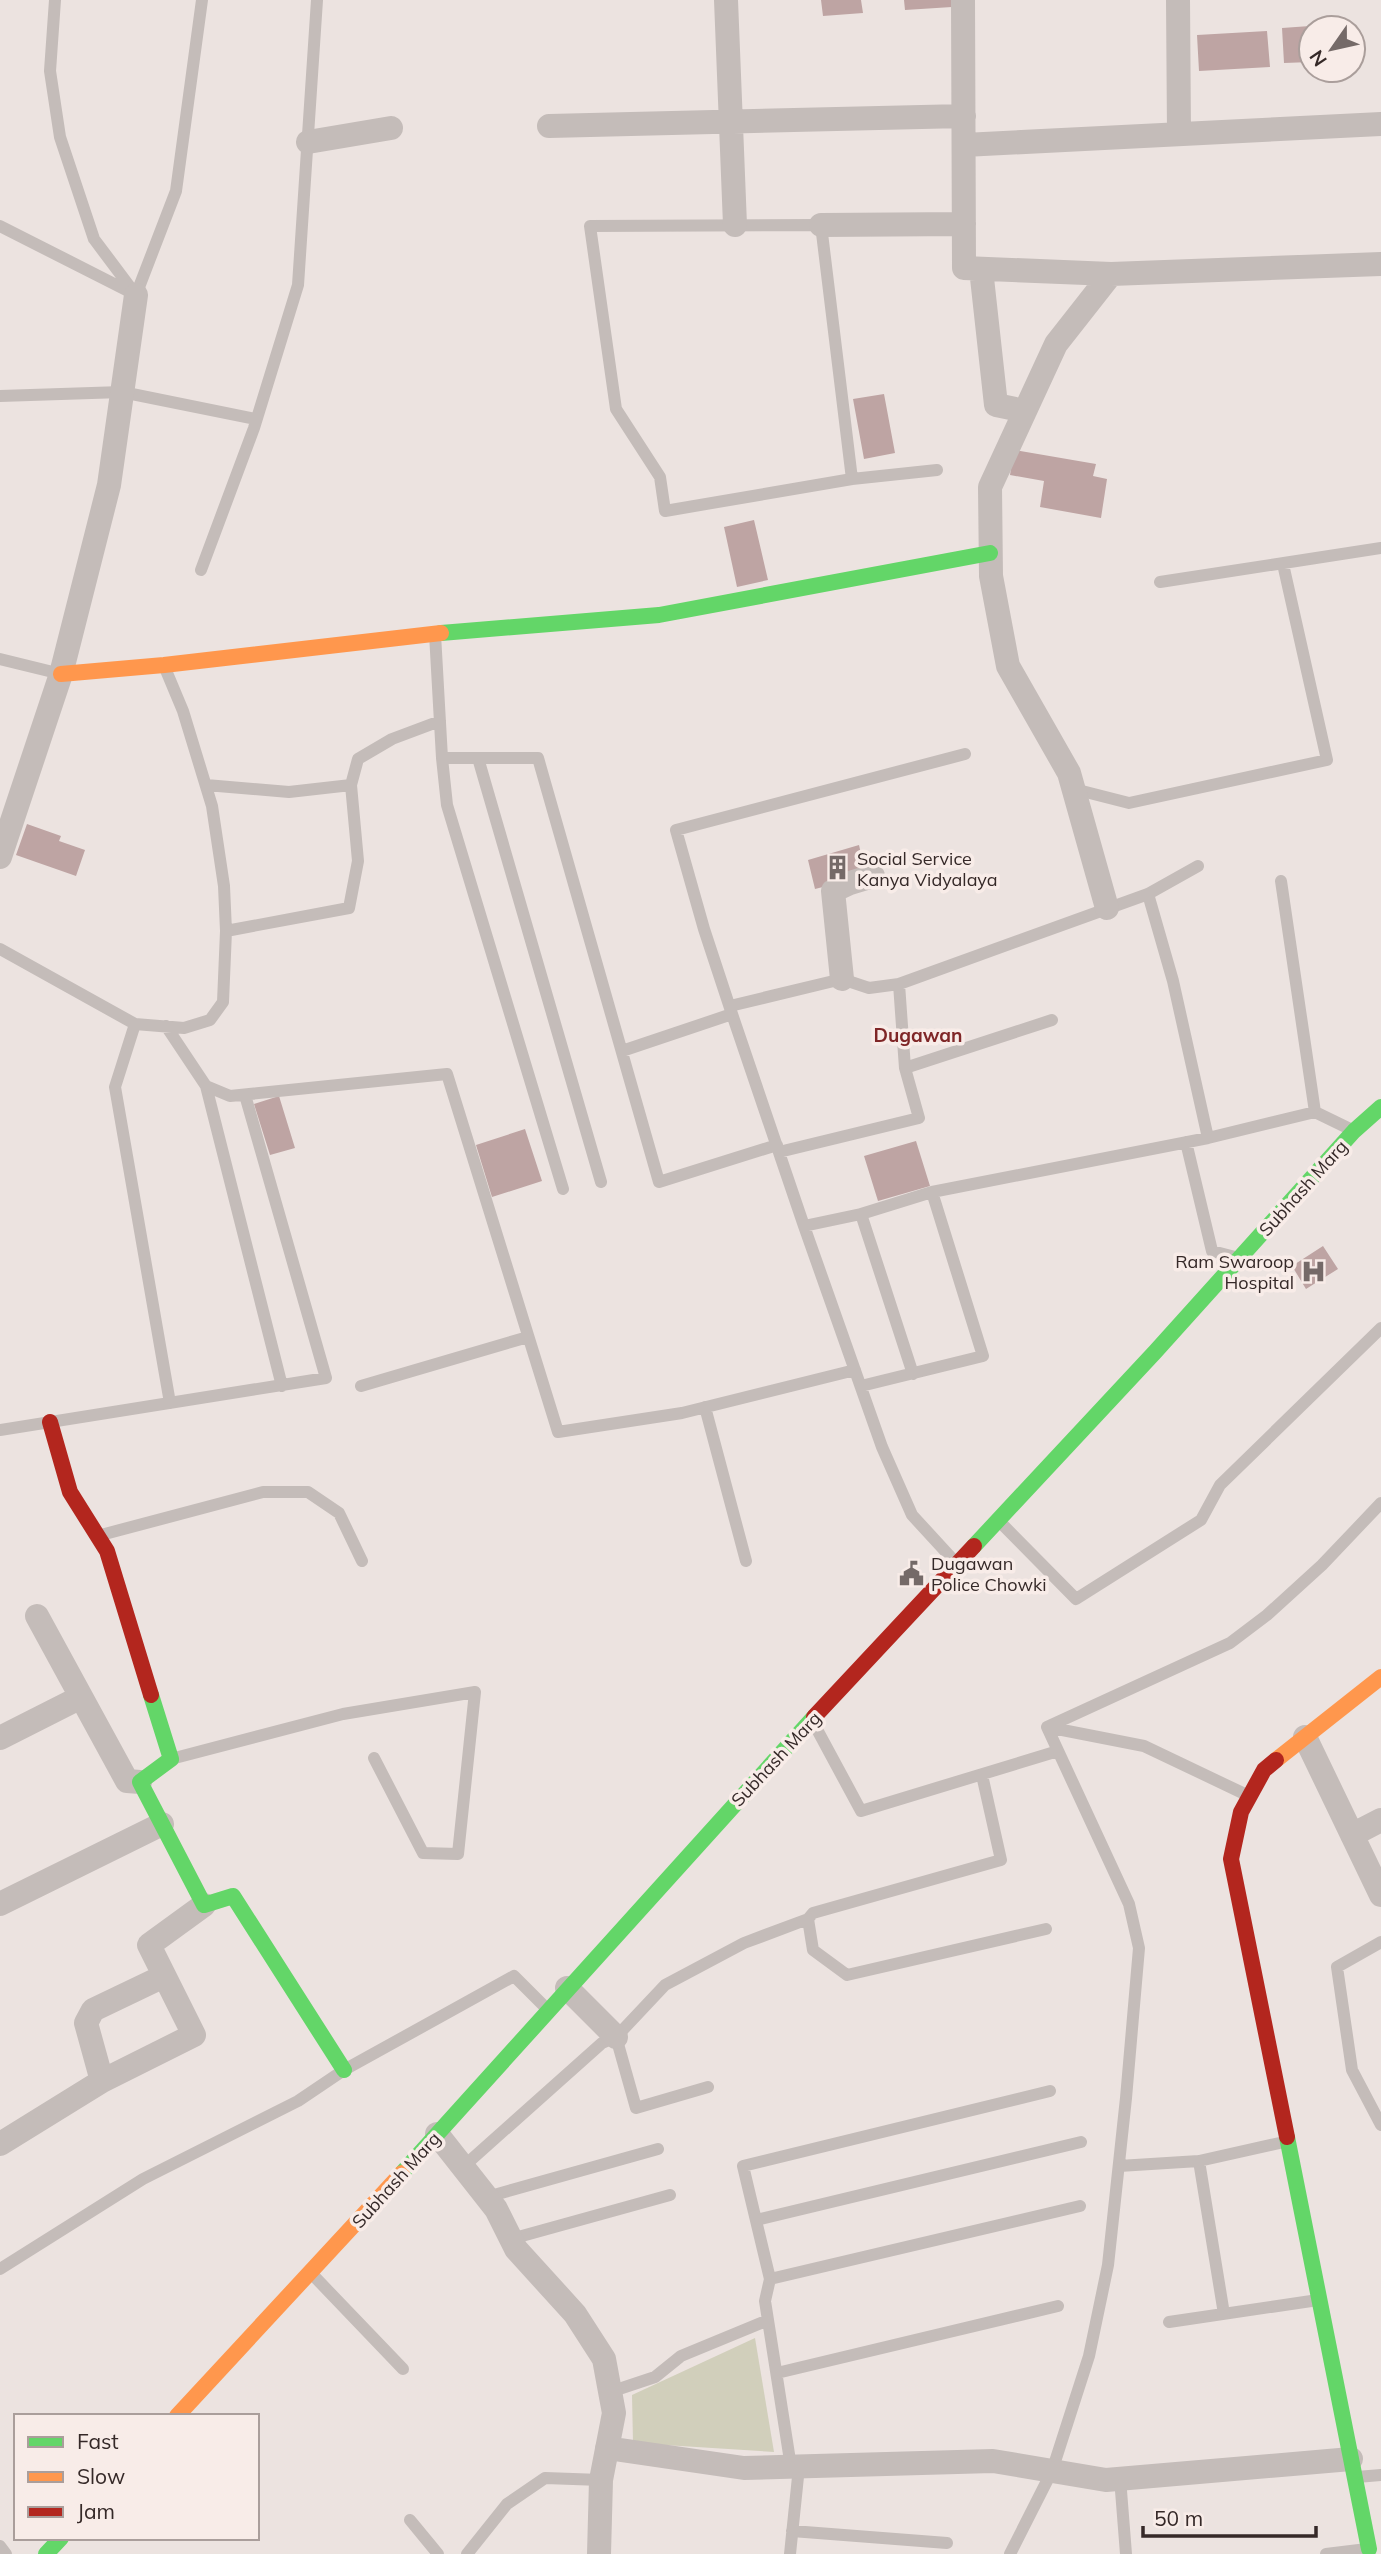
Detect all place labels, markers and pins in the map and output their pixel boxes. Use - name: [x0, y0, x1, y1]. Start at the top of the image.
- place label: Social Service Kanya Vidyalaya: [857, 847, 998, 891]
- building icon: Social Service Kanya Vidyalaya: [823, 854, 851, 882]
- place label: Ram Swaroop Hospital: [1175, 1250, 1294, 1294]
- hospital icon: Ram Swaroop Hospital: [1300, 1257, 1328, 1285]
- place label: Dugawan Police Chowki: [931, 1552, 1047, 1596]
- public building icon: Dugawan Police Chowki: [897, 1559, 925, 1587]

